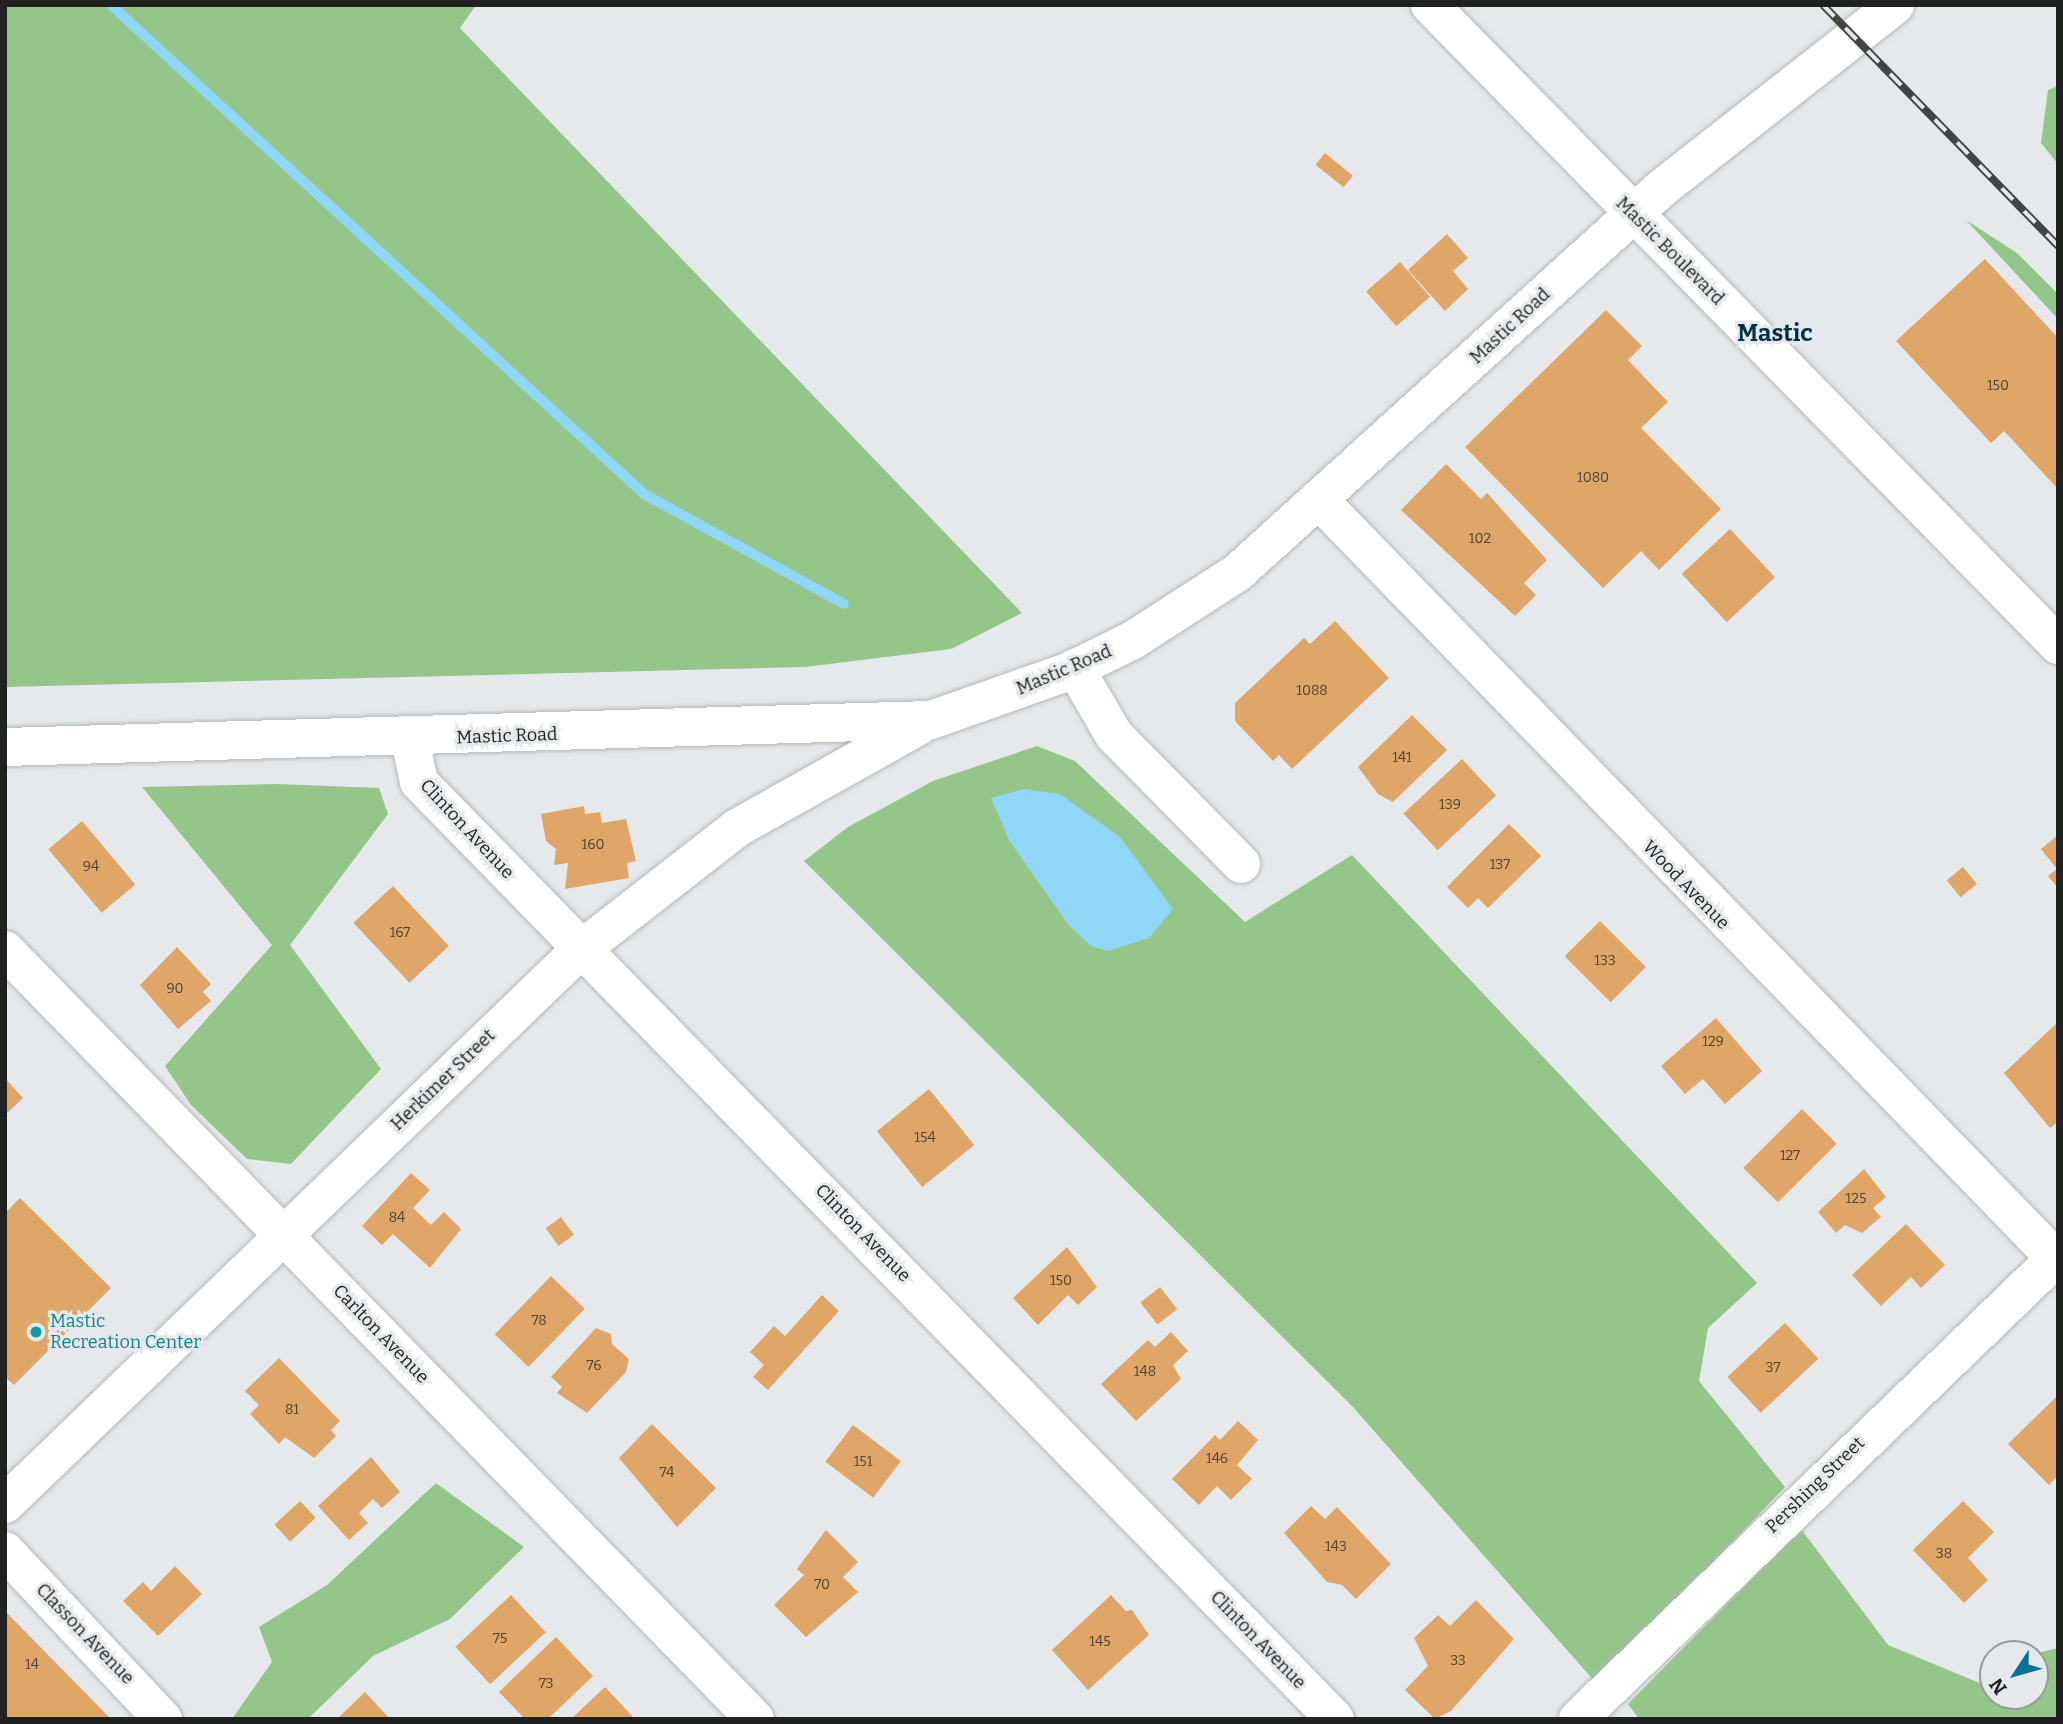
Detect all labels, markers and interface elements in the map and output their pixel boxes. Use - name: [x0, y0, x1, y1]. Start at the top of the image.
- street label: Mastic Boulevard: [1612, 193, 1728, 309]
- street label: Mastic Road: [1466, 284, 1554, 368]
- district label: Mastic: [1737, 320, 1813, 348]
- house number: 150: [1987, 378, 2009, 394]
- house number: 1080: [1577, 470, 1609, 486]
- house number: 102: [1469, 531, 1491, 547]
- street label: Mastic Road: [1013, 640, 1115, 700]
- house number: 1088: [1296, 683, 1328, 699]
- street label: Mastic Road: [456, 723, 558, 749]
- house number: 141: [1392, 750, 1412, 766]
- street label: Clinton Avenue: [415, 775, 519, 883]
- house number: 139: [1439, 797, 1461, 813]
- street label: Wood Avenue: [1638, 836, 1734, 934]
- house number: 160: [582, 837, 604, 853]
- house number: 137: [1490, 857, 1510, 873]
- house number: 94: [83, 859, 99, 875]
- house number: 167: [390, 925, 410, 941]
- house number: 133: [1594, 953, 1616, 969]
- house number: 90: [166, 981, 184, 997]
- street label: Herkimer Street: [387, 1025, 499, 1135]
- house number: 129: [1702, 1034, 1724, 1050]
- house number: 154: [914, 1130, 936, 1146]
- house number: 127: [1780, 1148, 1800, 1164]
- street label: Clinton Avenue: [811, 1179, 915, 1287]
- house number: 125: [1846, 1191, 1866, 1207]
- house number: 84: [389, 1210, 405, 1226]
- house number: 150: [1050, 1273, 1072, 1289]
- street label: Carlton Avenue: [328, 1280, 434, 1388]
- place label: Mastic Recreation Center: [50, 1311, 201, 1354]
- house number: 78: [531, 1313, 547, 1329]
- marker: Mastic Recreation Center: [28, 1324, 44, 1340]
- house number: 76: [586, 1358, 602, 1374]
- house number: 37: [1765, 1360, 1781, 1376]
- house number: 148: [1134, 1364, 1156, 1380]
- house number: 81: [285, 1402, 299, 1418]
- street label: Pershing Street: [1761, 1432, 1869, 1538]
- house number: 146: [1206, 1451, 1228, 1467]
- house number: 151: [854, 1454, 872, 1470]
- house number: 74: [659, 1465, 675, 1481]
- house number: 143: [1325, 1539, 1347, 1555]
- house number: 38: [1936, 1546, 1952, 1562]
- house number: 70: [814, 1577, 830, 1593]
- street label: Classon Avenue: [31, 1579, 139, 1689]
- street label: Clinton Avenue: [1206, 1586, 1310, 1694]
- house number: 75: [493, 1631, 507, 1647]
- house number: 145: [1089, 1634, 1111, 1650]
- north arrow: [1979, 1640, 2049, 1710]
- house number: 33: [1450, 1653, 1466, 1669]
- house number: 14: [25, 1657, 39, 1673]
- text: N: [1985, 1674, 2012, 1699]
- house number: 73: [539, 1676, 553, 1692]

